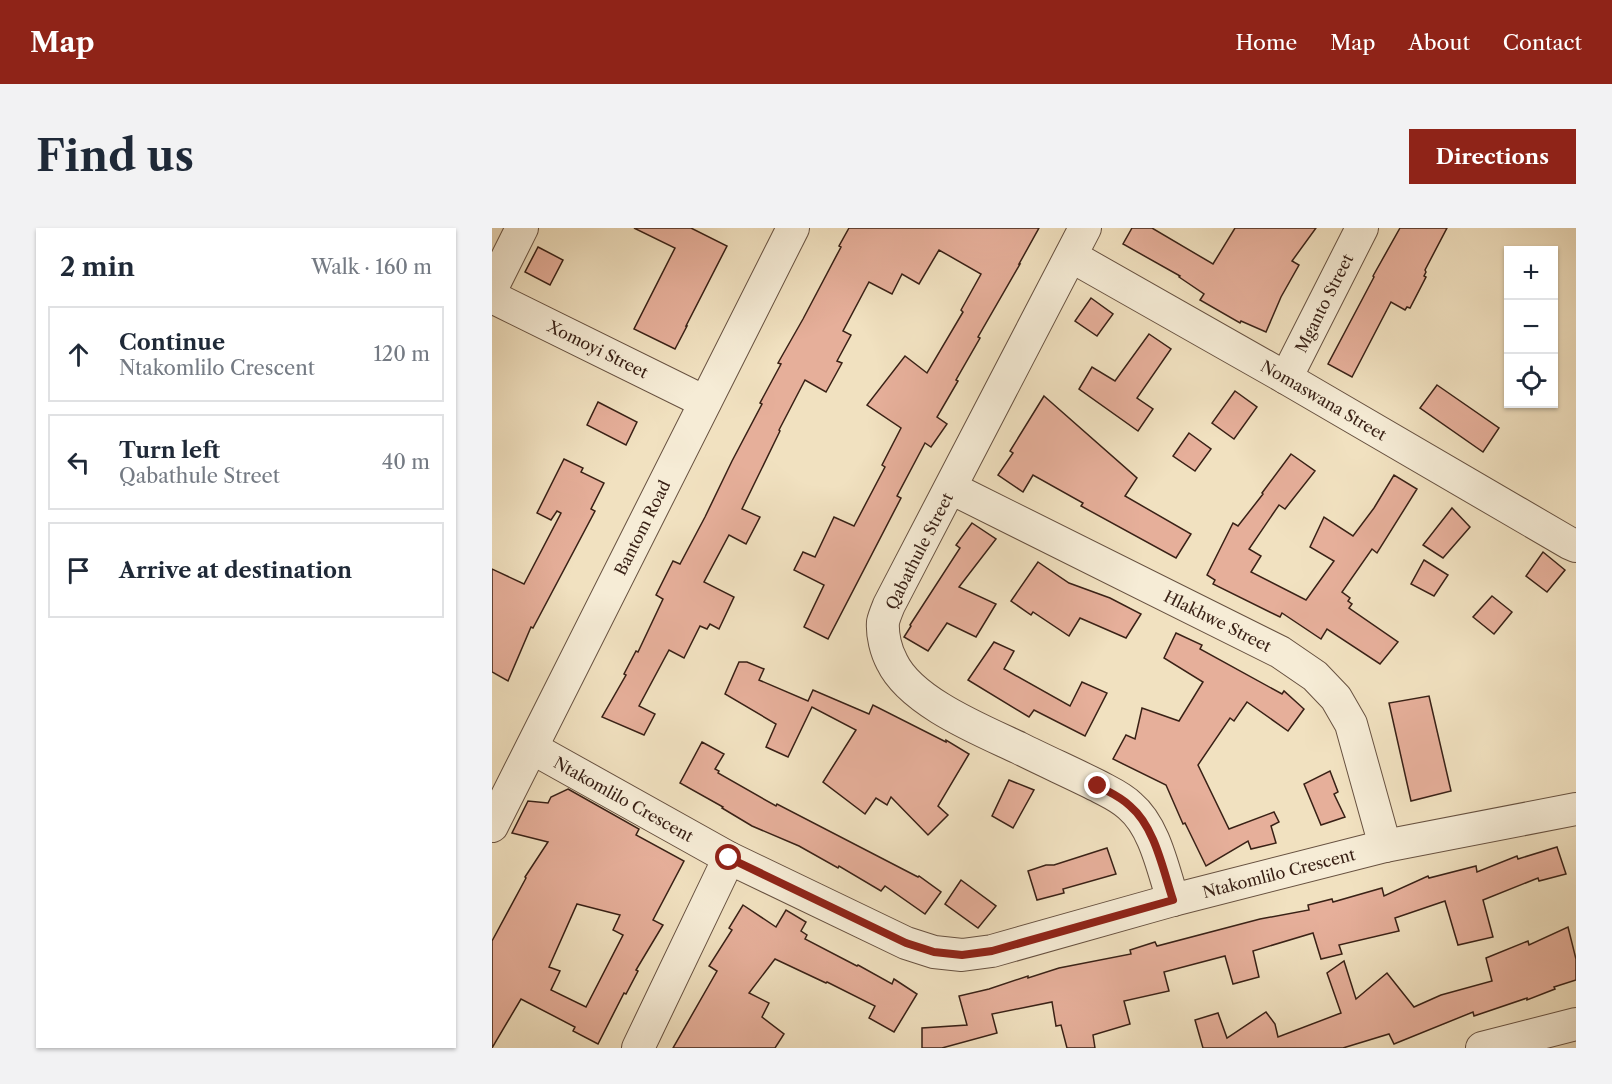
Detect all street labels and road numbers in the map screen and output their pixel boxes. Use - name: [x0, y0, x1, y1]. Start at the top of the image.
- street label: Mganto Street: [1291, 250, 1357, 356]
- street label: Xomoyi Street: [543, 316, 652, 383]
- street label: Nomaswana Street: [1257, 356, 1391, 445]
- street label: Bantom Road: [610, 477, 675, 579]
- street label: Qabathule Street: [881, 489, 957, 613]
- street label: Hlakhwe Street: [1161, 586, 1275, 656]
- street label: Ntakomlilo Crescent: [550, 752, 697, 846]
- street label: Ntakomlilo Crescent: [1200, 844, 1357, 902]

